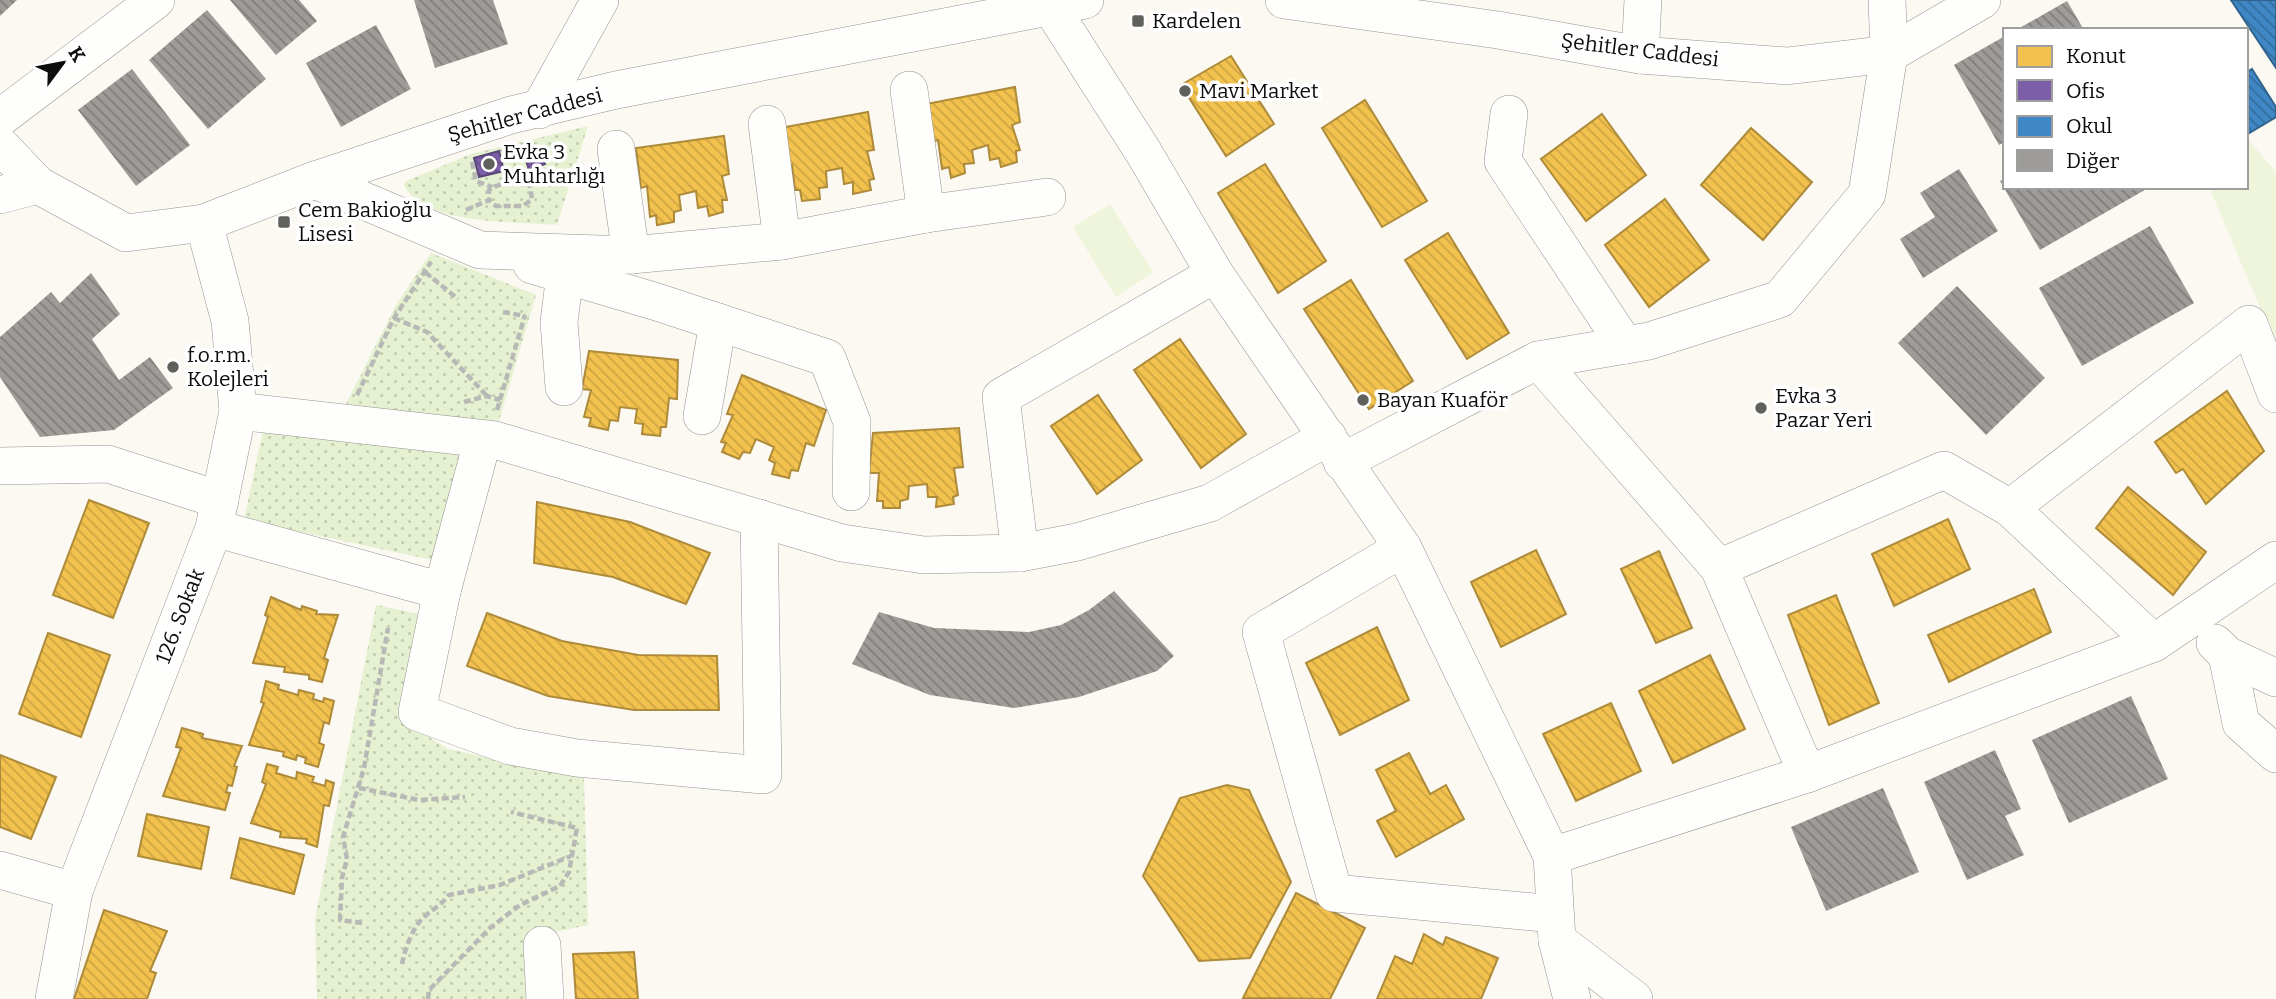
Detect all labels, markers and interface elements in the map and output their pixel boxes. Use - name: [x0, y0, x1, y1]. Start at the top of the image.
- place label: Kardelen: [1152, 8, 1241, 34]
- marker: Kardelen: [1130, 13, 1146, 29]
- street label: Şehitler Caddesi: [1560, 27, 1720, 73]
- north arrow: [28, 28, 98, 98]
- legend: [2003, 28, 2248, 189]
- text: K: [64, 42, 91, 66]
- text: Konut: [2066, 43, 2126, 69]
- place label: Mavi Market: [1199, 78, 1319, 104]
- text: Ofis: [2066, 78, 2105, 104]
- street label: Şehitler Caddesi: [445, 82, 605, 148]
- marker: Mavi Market: [1177, 83, 1193, 99]
- text: Okul: [2066, 113, 2112, 139]
- place label: Evka 3 Muhtarlığı: [503, 139, 606, 189]
- text: Diğer: [2066, 148, 2119, 174]
- marker: Evka 3 Muhtarlığı: [481, 156, 497, 172]
- place label: Cem Bakioğlu Lisesi: [298, 197, 432, 247]
- marker: Cem Bakioğlu Lisesi: [276, 214, 292, 230]
- place label: f.o.r.m. Kolejleri: [187, 342, 269, 392]
- marker: f.o.r.m. Kolejleri: [165, 359, 181, 375]
- place label: Evka 3 Pazar Yeri: [1775, 383, 1872, 433]
- place label: Bayan Kuaför: [1377, 387, 1508, 413]
- marker: Bayan Kuaför: [1355, 392, 1371, 408]
- marker: Evka 3 Pazar Yeri: [1753, 400, 1769, 416]
- street label: 126. Sokak: [150, 565, 210, 667]

